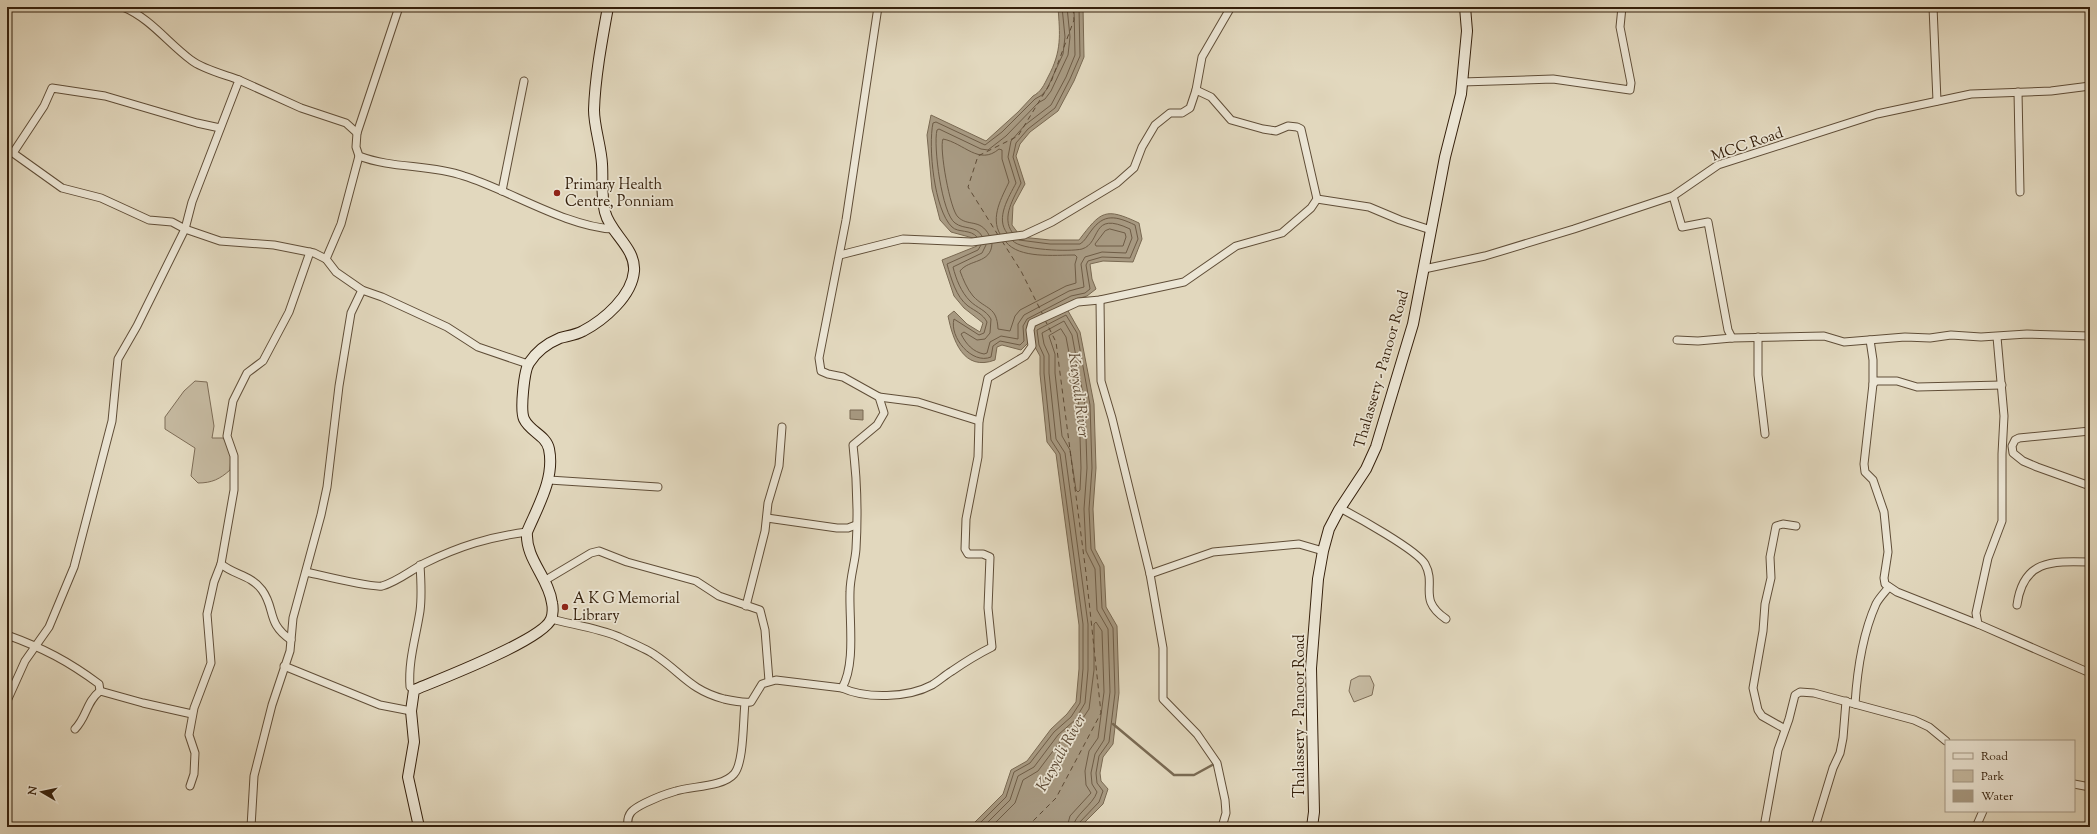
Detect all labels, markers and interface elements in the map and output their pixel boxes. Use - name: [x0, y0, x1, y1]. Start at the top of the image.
- street label: MCC Road: [1709, 123, 1787, 168]
- place label: Primary Health Centre, Ponniam: [565, 175, 675, 213]
- marker: Primary Health Centre, Ponniam: [552, 188, 562, 198]
- street label: Thalassery - Panoor Road: [1350, 287, 1415, 451]
- water label: Kuyyali River: [1061, 352, 1094, 439]
- place label: A K G Memorial Library: [573, 589, 680, 627]
- marker: A K G Memorial Library: [560, 602, 570, 612]
- street label: Thalassery - Panoor Road: [1290, 634, 1311, 798]
- water label: Kuyyali River: [1031, 710, 1093, 796]
- legend: [1945, 740, 2075, 812]
- text: Road: [1981, 748, 2008, 766]
- text: Park: [1981, 768, 2004, 786]
- north arrow: [22, 772, 62, 812]
- text: N: [24, 785, 42, 797]
- text: Water: [1981, 788, 2014, 806]

